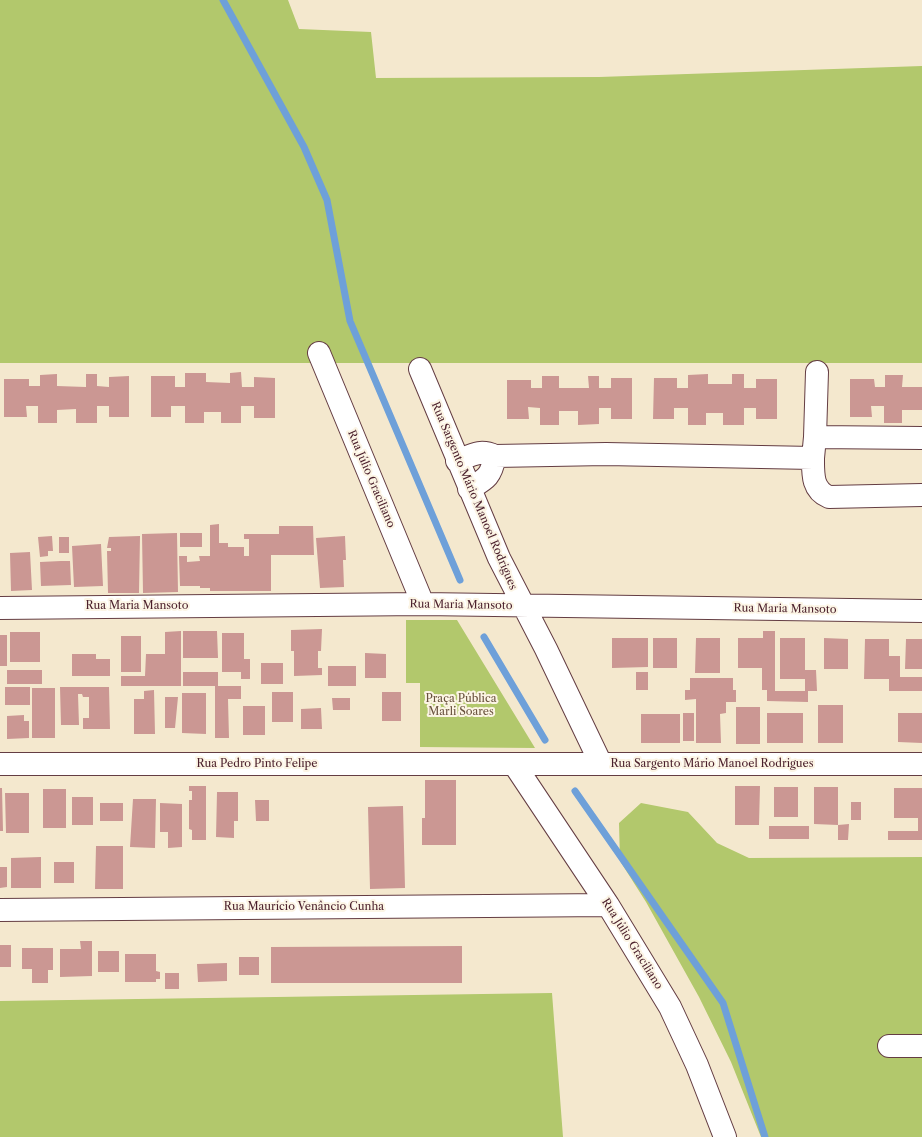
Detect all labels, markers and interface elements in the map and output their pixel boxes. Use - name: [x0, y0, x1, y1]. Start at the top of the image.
- street label: Rua Sargento Mário Manoel Rodrigues: [428, 400, 520, 592]
- street label: Rua Júlio Graciliano: [344, 428, 398, 530]
- street label: Rua Maria Mansoto: [409, 598, 513, 612]
- street label: Rua Maria Mansoto: [86, 599, 188, 613]
- street label: Rua Maria Mansoto: [733, 602, 837, 616]
- park label: Praça Pública Marli Soares: [426, 692, 496, 718]
- street label: Rua Pedro Pinto Felipe: [196, 757, 318, 771]
- street label: Rua Sargento Mário Manoel Rodrigues: [610, 757, 814, 771]
- street label: Rua Júlio Graciliano: [599, 896, 665, 992]
- street label: Rua Maurício Venâncio Cunha: [224, 900, 384, 914]

